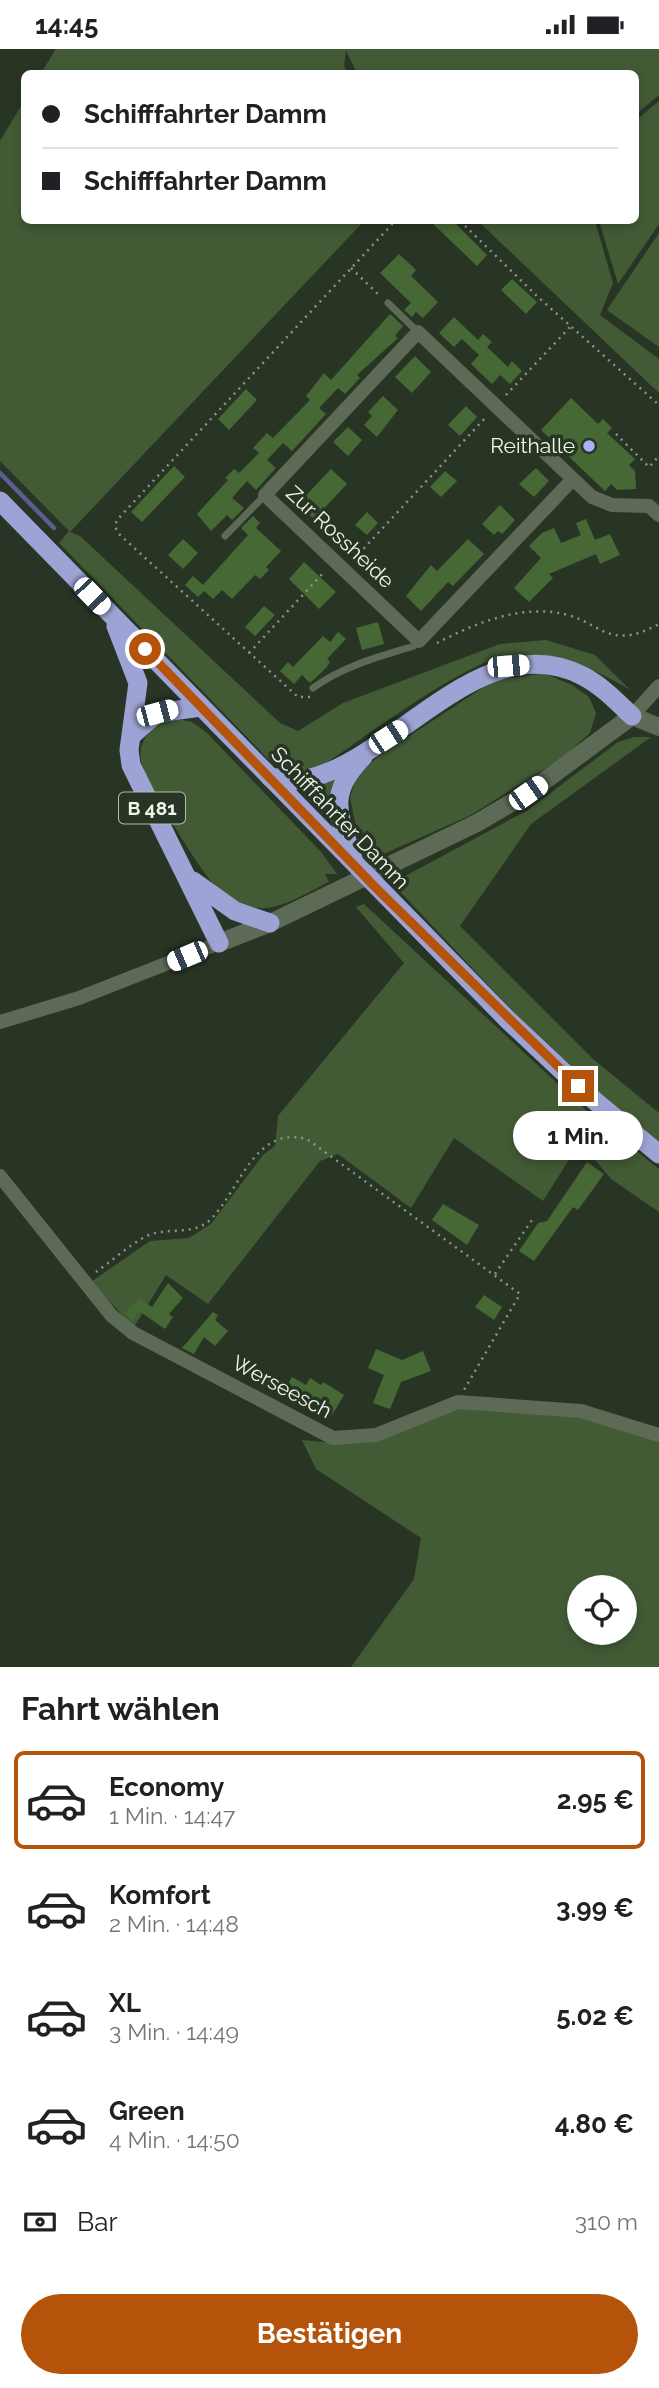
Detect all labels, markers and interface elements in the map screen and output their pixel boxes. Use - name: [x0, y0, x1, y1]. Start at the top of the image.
- text: 14:45: [35, 10, 98, 40]
- text: Schifffahrter Damm: [84, 99, 327, 129]
- text: Schifffahrter Damm: [84, 166, 327, 196]
- place label: Reithalle: [490, 433, 575, 458]
- marker: Reithalle: [581, 438, 597, 454]
- street label: Zur Rossheide: [281, 480, 399, 593]
- car: [70, 574, 115, 618]
- route start: [129, 633, 161, 665]
- car: [487, 654, 530, 678]
- car: [134, 697, 181, 729]
- car: [365, 717, 412, 757]
- street label: Schifffahrter Damm: [266, 741, 415, 894]
- car: [505, 772, 552, 814]
- road number: B 481: [119, 793, 185, 823]
- car: [164, 938, 211, 974]
- route end: [562, 1070, 594, 1102]
- callout: 1 Min.: [513, 1111, 643, 1159]
- text: 1 Min.: [547, 1122, 609, 1149]
- street label: Werseesch: [228, 1350, 336, 1423]
- map controls: [567, 1575, 637, 1645]
- button: locate: [567, 1575, 637, 1645]
- text: Fahrt wählen: [21, 1690, 220, 1727]
- icon: car: [25, 1769, 88, 1832]
- text: Economy: [109, 1772, 224, 1802]
- text: 2.95 €: [557, 1785, 634, 1815]
- text: 1 Min. · 14:47: [109, 1802, 235, 1829]
- icon: car: [25, 1877, 88, 1940]
- text: Komfort: [109, 1880, 211, 1910]
- text: 3.99 €: [556, 1893, 634, 1923]
- text: 2 Min. · 14:48: [109, 1910, 239, 1937]
- icon: car: [25, 1985, 88, 2048]
- text: XL: [109, 1988, 141, 2018]
- text: 5.02 €: [556, 2001, 634, 2031]
- text: 3 Min. · 14:49: [109, 2018, 239, 2045]
- icon: car: [25, 2093, 88, 2156]
- text: Green: [109, 2096, 185, 2126]
- text: 4.80 €: [555, 2109, 634, 2139]
- text: 4 Min. · 14:50: [109, 2126, 240, 2153]
- icon: cash: [21, 2203, 59, 2241]
- text: Bar: [77, 2207, 118, 2237]
- text: 310 m: [575, 2208, 638, 2235]
- button: Bestätigen: [21, 2294, 638, 2374]

